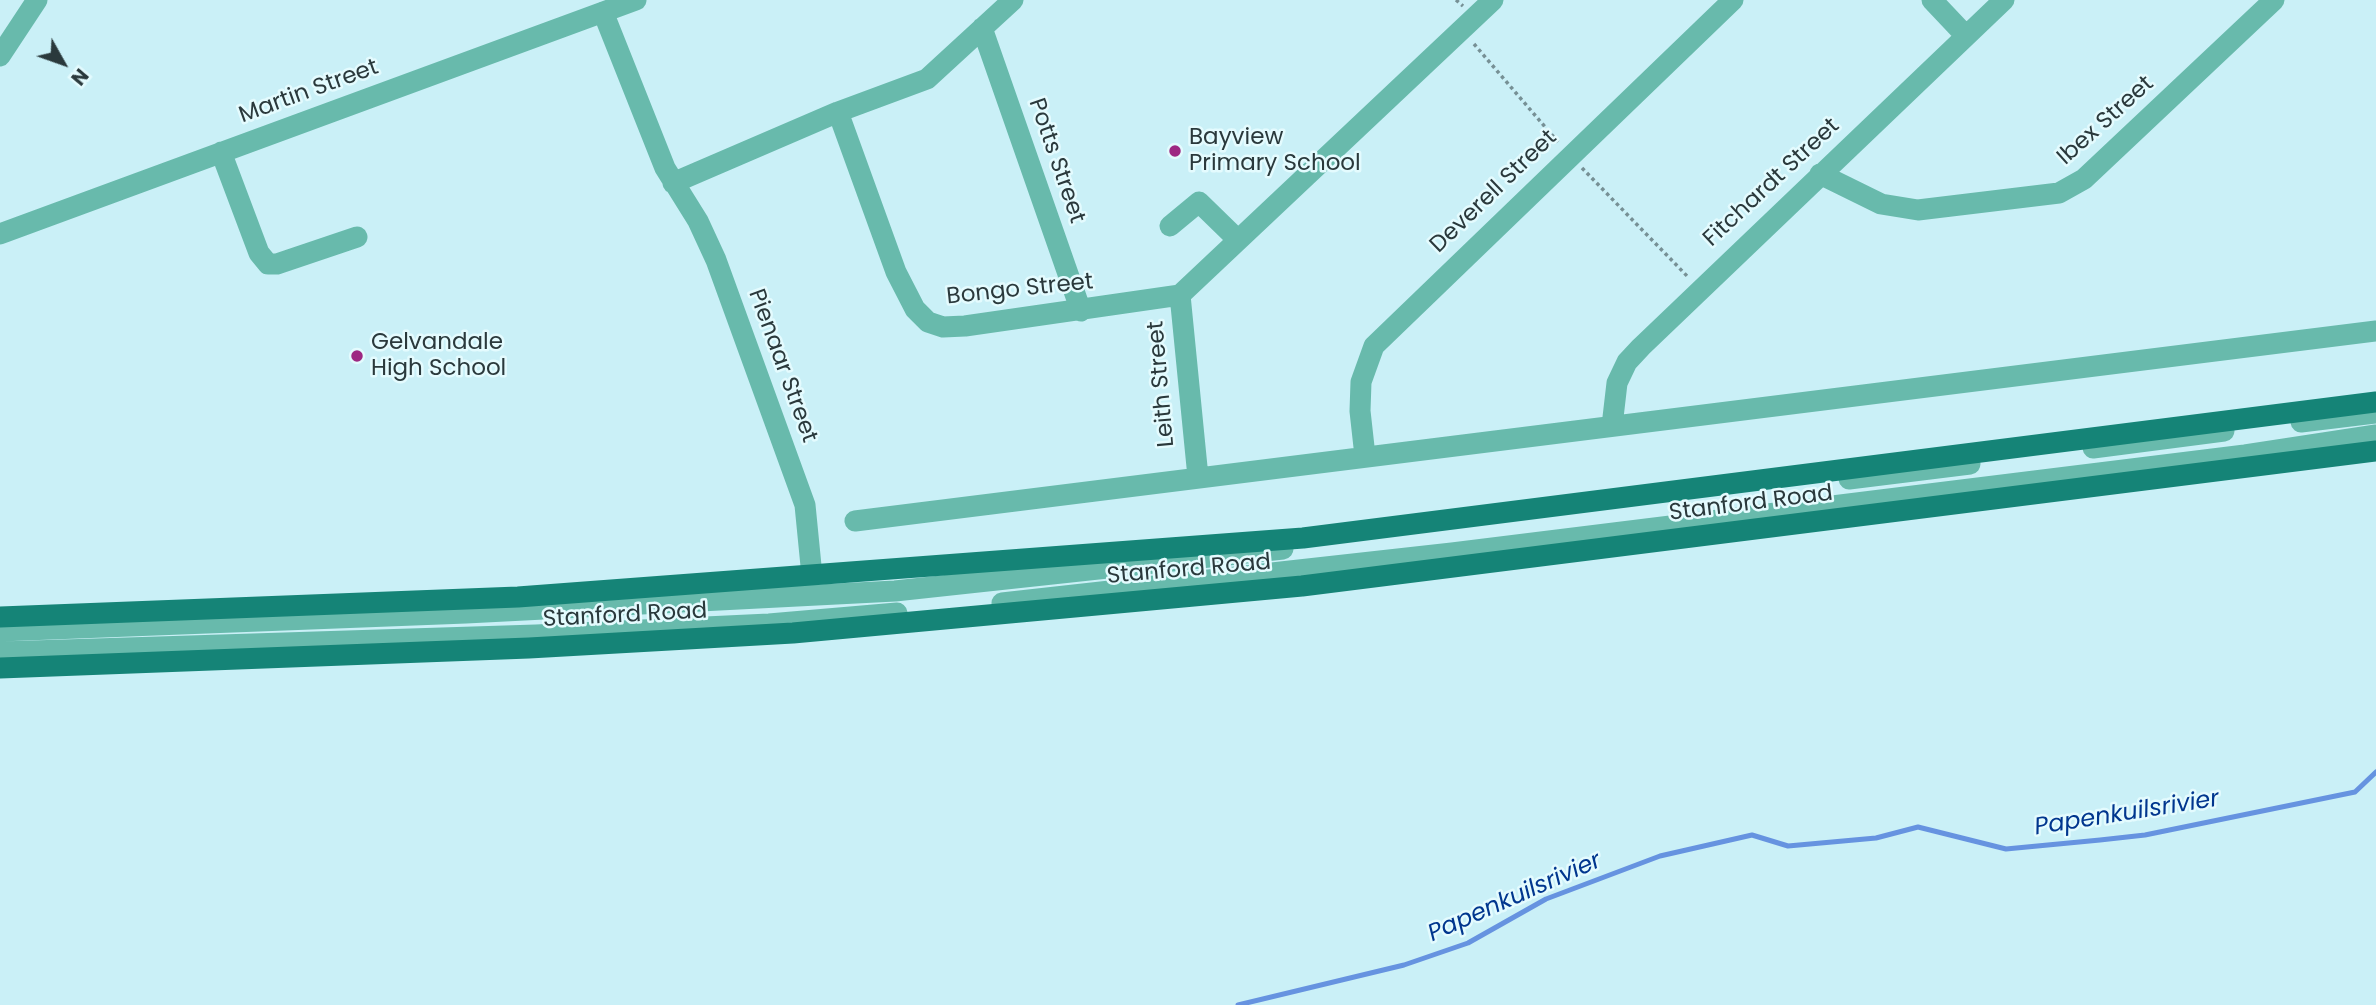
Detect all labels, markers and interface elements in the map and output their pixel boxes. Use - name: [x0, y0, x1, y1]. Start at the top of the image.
- north arrow: [28, 28, 98, 98]
- street label: Martin Street: [236, 54, 382, 130]
- text: N: [65, 63, 94, 91]
- street label: Ibex Street: [2052, 71, 2160, 171]
- street label: Potts Street: [1022, 95, 1090, 227]
- street label: Fitchardt Street: [1698, 113, 1846, 253]
- place label: Bayview Primary School: [1189, 124, 1361, 178]
- street label: Deverell Street: [1425, 125, 1563, 259]
- marker: Bayview Primary School: [1167, 143, 1183, 159]
- street label: Bongo Street: [945, 269, 1095, 311]
- street label: Pienaar Street: [741, 286, 823, 446]
- street label: Leith Street: [1143, 320, 1181, 448]
- place label: Gelvandale High School: [371, 329, 506, 383]
- marker: Gelvandale High School: [349, 348, 365, 364]
- street label: Stanford Road: [1668, 480, 1834, 528]
- street label: Stanford Road: [1106, 549, 1272, 591]
- street label: Stanford Road: [542, 598, 708, 634]
- water label: Papenkuilsrivier: [2033, 785, 2221, 843]
- water label: Papenkuilsrivier: [1424, 847, 1606, 949]

